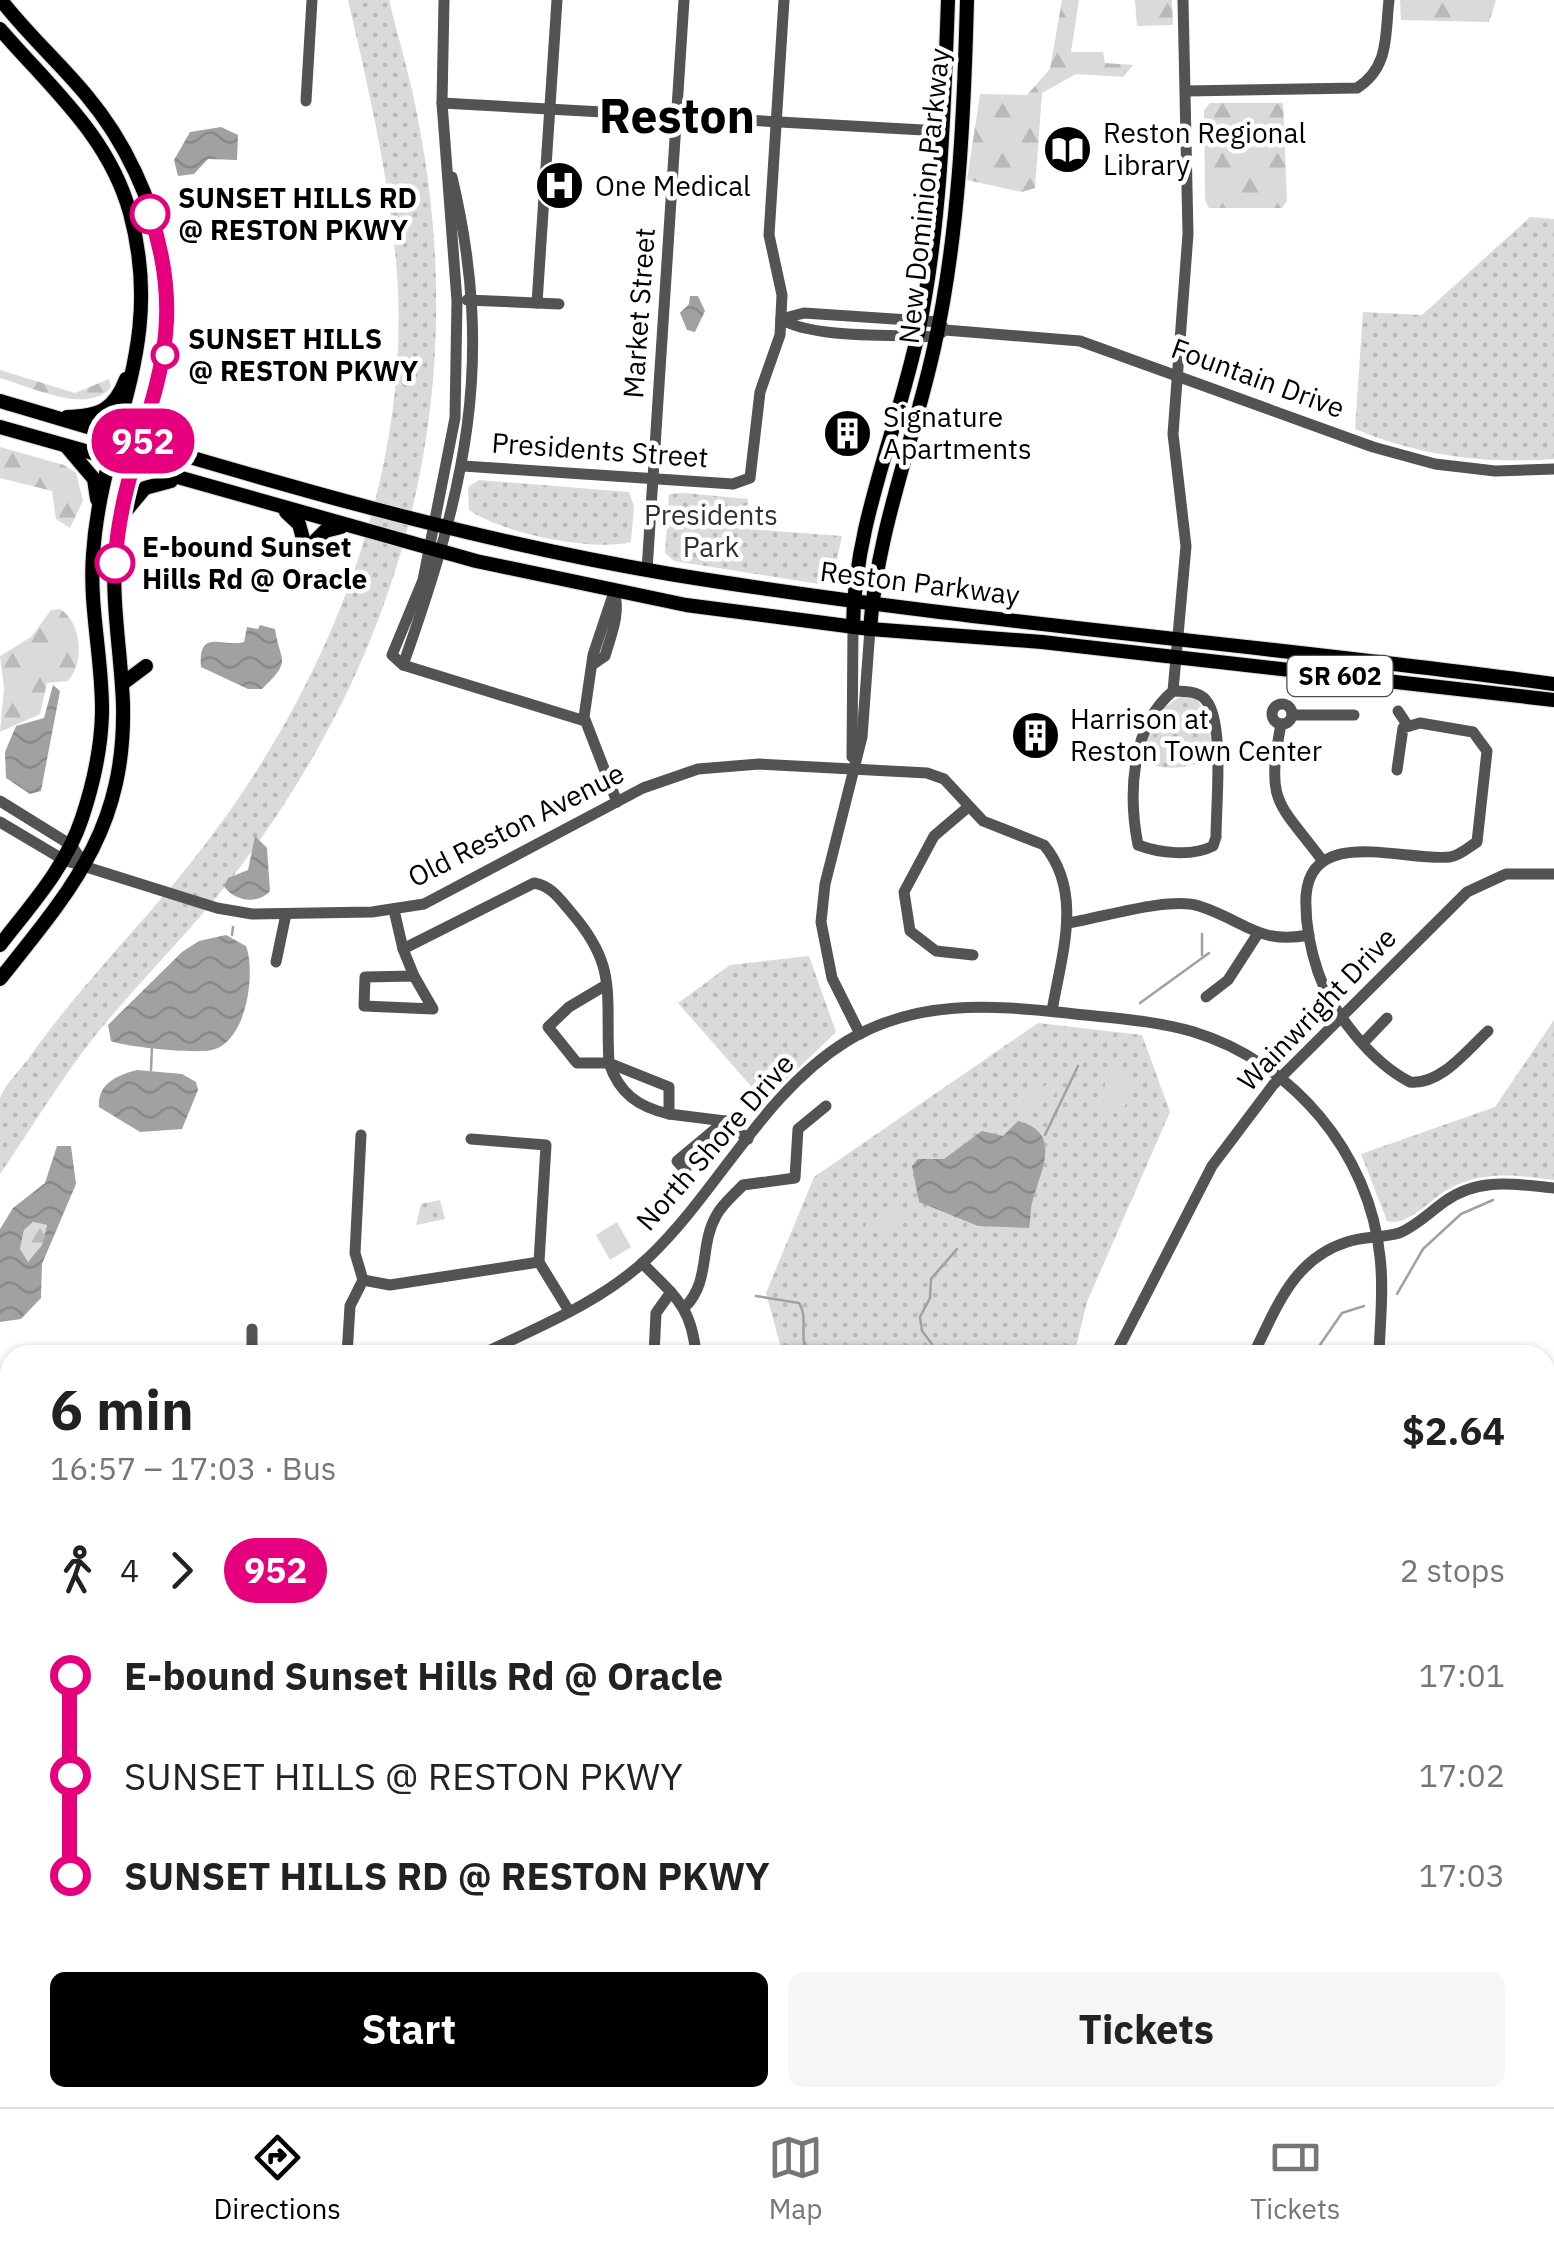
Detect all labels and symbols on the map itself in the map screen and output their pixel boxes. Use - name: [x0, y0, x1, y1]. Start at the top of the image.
- street label: New Dominion Parkway: [890, 46, 957, 345]
- district label: Reston: [599, 84, 755, 146]
- place label: Reston Regional Library: [1103, 114, 1306, 183]
- library icon: Reston Regional Library: [1042, 123, 1094, 175]
- hospital icon: One Medical: [534, 160, 586, 212]
- place label: One Medical: [595, 167, 751, 204]
- place label: SUNSET HILLS RD @ RESTON PKWY: [178, 179, 417, 248]
- marker: SUNSET HILLS RD @ RESTON PKWY: [131, 195, 169, 233]
- street label: Market Street: [614, 226, 663, 399]
- place label: SUNSET HILLS @ RESTON PKWY: [188, 320, 418, 389]
- street label: Fountain Drive: [1166, 329, 1350, 426]
- marker: SUNSET HILLS @ RESTON PKWY: [152, 342, 178, 368]
- place label: Signature Apartments: [883, 398, 1032, 467]
- building icon: Signature Apartments: [822, 407, 874, 459]
- line badge: 952: [86, 408, 200, 474]
- street label: Presidents Street: [490, 423, 710, 476]
- park label: Presidents Park: [644, 496, 778, 565]
- place label: E-bound Sunset Hills Rd @ Oracle: [142, 528, 367, 597]
- marker: E-bound Sunset Hills Rd @ Oracle: [96, 544, 134, 582]
- street label: Reston Parkway: [818, 552, 1022, 613]
- road number: SR 602: [1288, 656, 1392, 696]
- place label: Harrison at Reston Town Center: [1070, 700, 1322, 769]
- building icon: Harrison at Reston Town Center: [1009, 709, 1061, 761]
- street label: Old Reston Avenue: [401, 754, 630, 895]
- street label: Wainwright Drive: [1229, 919, 1404, 1098]
- street label: North Shore Drive: [627, 1045, 802, 1238]

